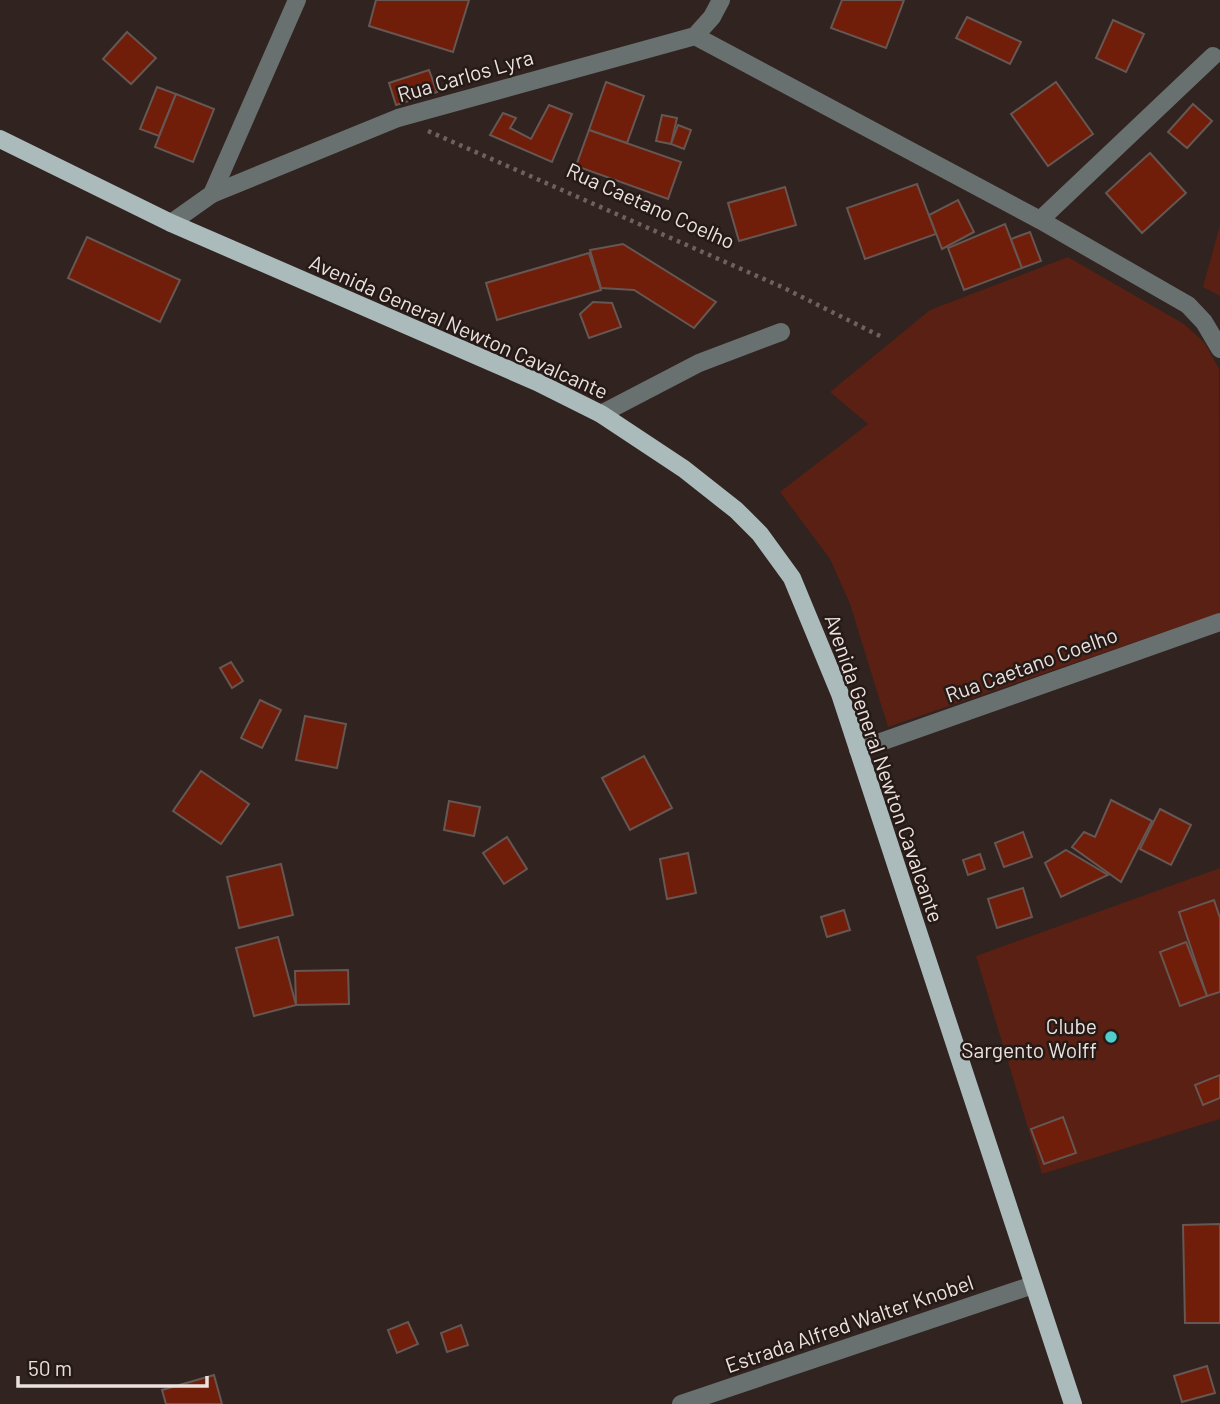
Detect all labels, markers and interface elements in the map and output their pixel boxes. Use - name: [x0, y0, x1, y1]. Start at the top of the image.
- street label: Rua Carlos Lyra: [394, 44, 536, 106]
- street label: Rua Caetano Coelho: [563, 157, 739, 253]
- street label: Avenida General Newton Cavalcante: [306, 249, 612, 403]
- street label: Avenida General Newton Cavalcante: [820, 611, 950, 925]
- street label: Rua Caetano Coelho: [941, 621, 1121, 707]
- place label: Clube Sargento Wolff: [961, 1013, 1097, 1062]
- marker: Clube Sargento Wolff: [1103, 1029, 1119, 1045]
- street label: Estrada Alfred Walter Knobel: [722, 1269, 976, 1377]
- scale bar: [18, 1344, 206, 1388]
- text: 50 m: [28, 1355, 72, 1380]

